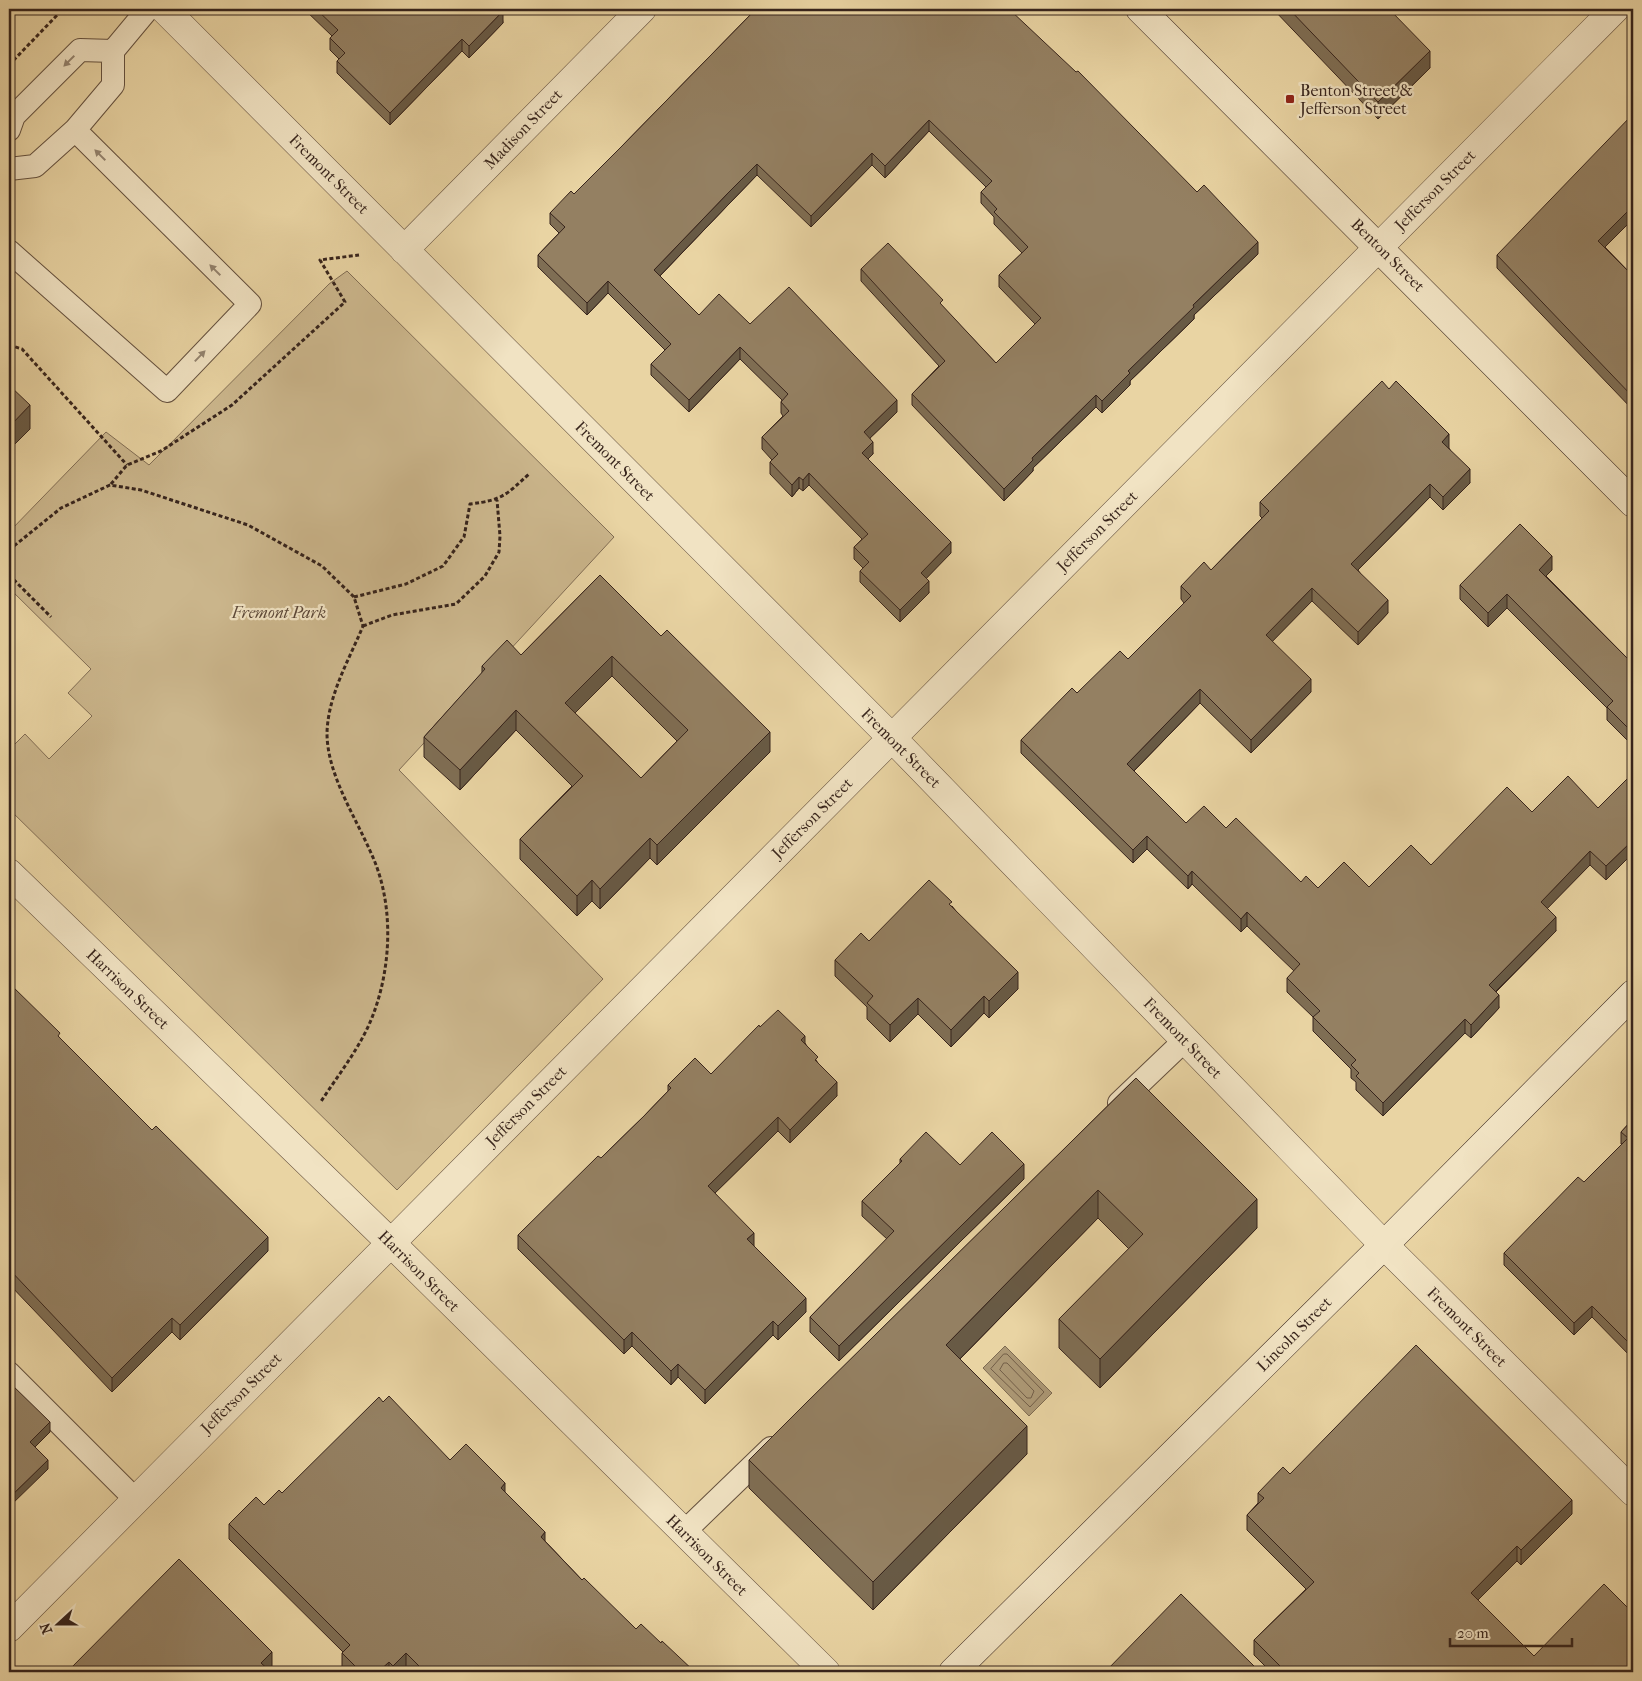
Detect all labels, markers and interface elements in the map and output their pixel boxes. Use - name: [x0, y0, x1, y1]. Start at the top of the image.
- one-way arrow: [63, 55, 75, 67]
- place label: Benton Street & Jefferson Street: [1298, 81, 1413, 118]
- street label: Madison Street: [480, 85, 566, 173]
- marker: Benton Street & Jefferson Street: [1284, 93, 1296, 105]
- street label: Fremont Street: [285, 130, 373, 218]
- street label: Jefferson Street: [1389, 145, 1480, 236]
- one-way arrow: [94, 149, 106, 161]
- street label: Benton Street: [1347, 214, 1429, 296]
- one-way arrow: [209, 264, 221, 276]
- one-way arrow: [194, 350, 206, 362]
- street label: Fremont Street: [571, 417, 659, 505]
- street label: Jefferson Street: [1051, 486, 1142, 577]
- park label: Fremont Park: [231, 603, 326, 622]
- street label: Fremont Street: [857, 704, 945, 792]
- street label: Jefferson Street: [766, 773, 857, 864]
- street label: Harrison Street: [83, 945, 173, 1033]
- street label: Fremont Street: [1140, 994, 1226, 1083]
- street label: Jefferson Street: [480, 1061, 571, 1152]
- street label: Harrison Street: [374, 1226, 464, 1316]
- street label: Fremont Street: [1423, 1283, 1511, 1371]
- street label: Lincoln Street: [1253, 1292, 1336, 1375]
- street label: Jefferson Street: [195, 1348, 286, 1439]
- street label: Harrison Street: [662, 1510, 752, 1600]
- north arrow: [32, 1598, 82, 1648]
- scale bar: [1450, 1616, 1572, 1648]
- text: N: [36, 1620, 56, 1636]
- text: 20 m: [1457, 1624, 1489, 1642]

